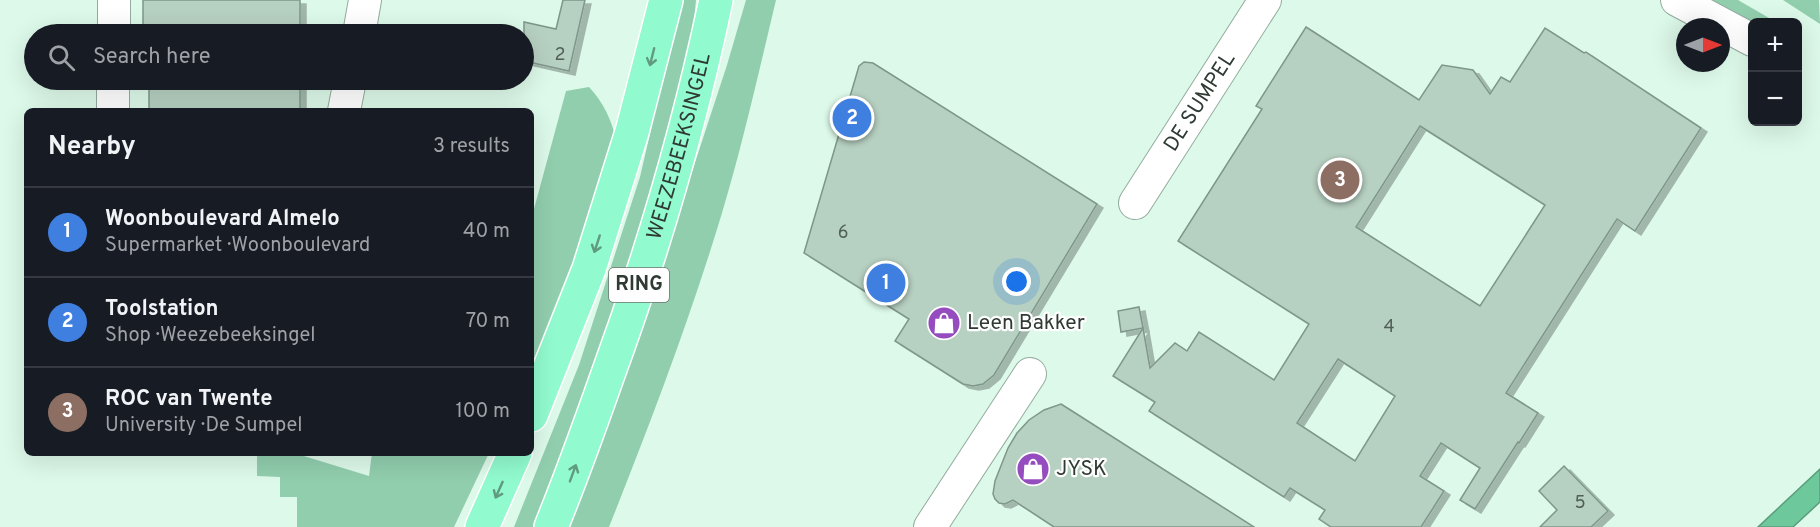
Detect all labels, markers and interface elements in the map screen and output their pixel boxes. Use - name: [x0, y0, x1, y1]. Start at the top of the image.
- north arrow: [1676, 18, 1730, 72]
- map controls: [1748, 18, 1802, 126]
- button: +: [1748, 18, 1802, 72]
- search box: [24, 24, 534, 90]
- icon: search: [45, 41, 78, 74]
- text: Search here: [93, 44, 211, 71]
- house number: 2: [554, 44, 566, 67]
- one-way arrow: [645, 47, 657, 66]
- street label: DE SUMPEL: [1158, 47, 1242, 157]
- street label: WEEZEBEEKSINGEL: [641, 50, 717, 243]
- button: −: [1748, 72, 1802, 126]
- pin: 2: [832, 96, 872, 140]
- text: Nearby: [48, 131, 136, 164]
- text: 3 results: [433, 134, 510, 160]
- pin: 3: [1320, 158, 1360, 202]
- text: Woonboulevard Almelo: [105, 206, 340, 233]
- text: 1: [64, 219, 72, 245]
- text: 40 m: [463, 219, 510, 245]
- house number: 6: [838, 222, 848, 245]
- text: Supermarket · Woonboulevard: [105, 233, 370, 259]
- one-way arrow: [591, 234, 602, 253]
- pin: 1: [866, 260, 906, 306]
- your location: [1002, 267, 1031, 296]
- road number: RING: [609, 268, 669, 302]
- text: Toolstation: [105, 296, 218, 323]
- shop icon: Leen Bakker: [926, 305, 962, 341]
- text: 2: [61, 309, 74, 335]
- text: 70 m: [466, 309, 510, 335]
- place label: Leen Bakker: [967, 310, 1085, 337]
- house number: 4: [1383, 316, 1395, 339]
- text: Shop · Weezebeeksingel: [105, 323, 315, 349]
- text: ROC van Twente: [105, 386, 273, 413]
- text: 3: [62, 399, 74, 425]
- text: 100 m: [455, 399, 510, 425]
- text: University · De Sumpel: [105, 413, 303, 439]
- shop icon: JYSK: [1015, 451, 1051, 487]
- place label: JYSK: [1056, 456, 1107, 483]
- one-way arrow: [568, 464, 579, 483]
- one-way arrow: [493, 480, 504, 499]
- house number: 5: [1574, 492, 1586, 515]

